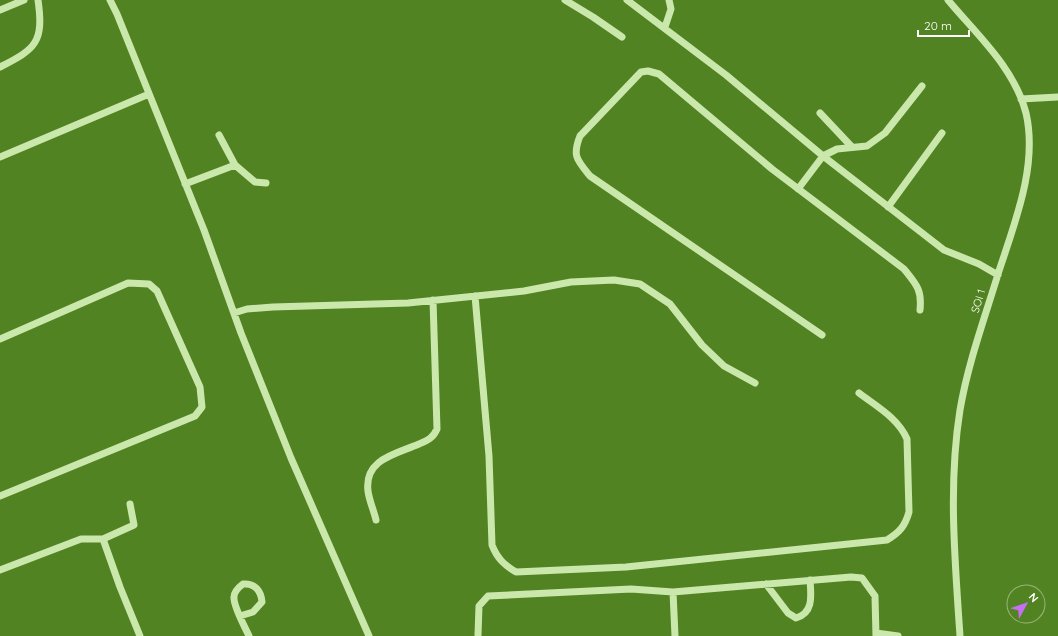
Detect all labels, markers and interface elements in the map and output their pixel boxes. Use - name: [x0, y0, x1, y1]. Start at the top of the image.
- scale bar: [918, 12, 969, 38]
- text: 20 m: [924, 18, 952, 33]
- street label: SOI 1: [968, 287, 988, 315]
- north arrow: [1006, 584, 1046, 624]
- text: N: [1026, 590, 1042, 605]

